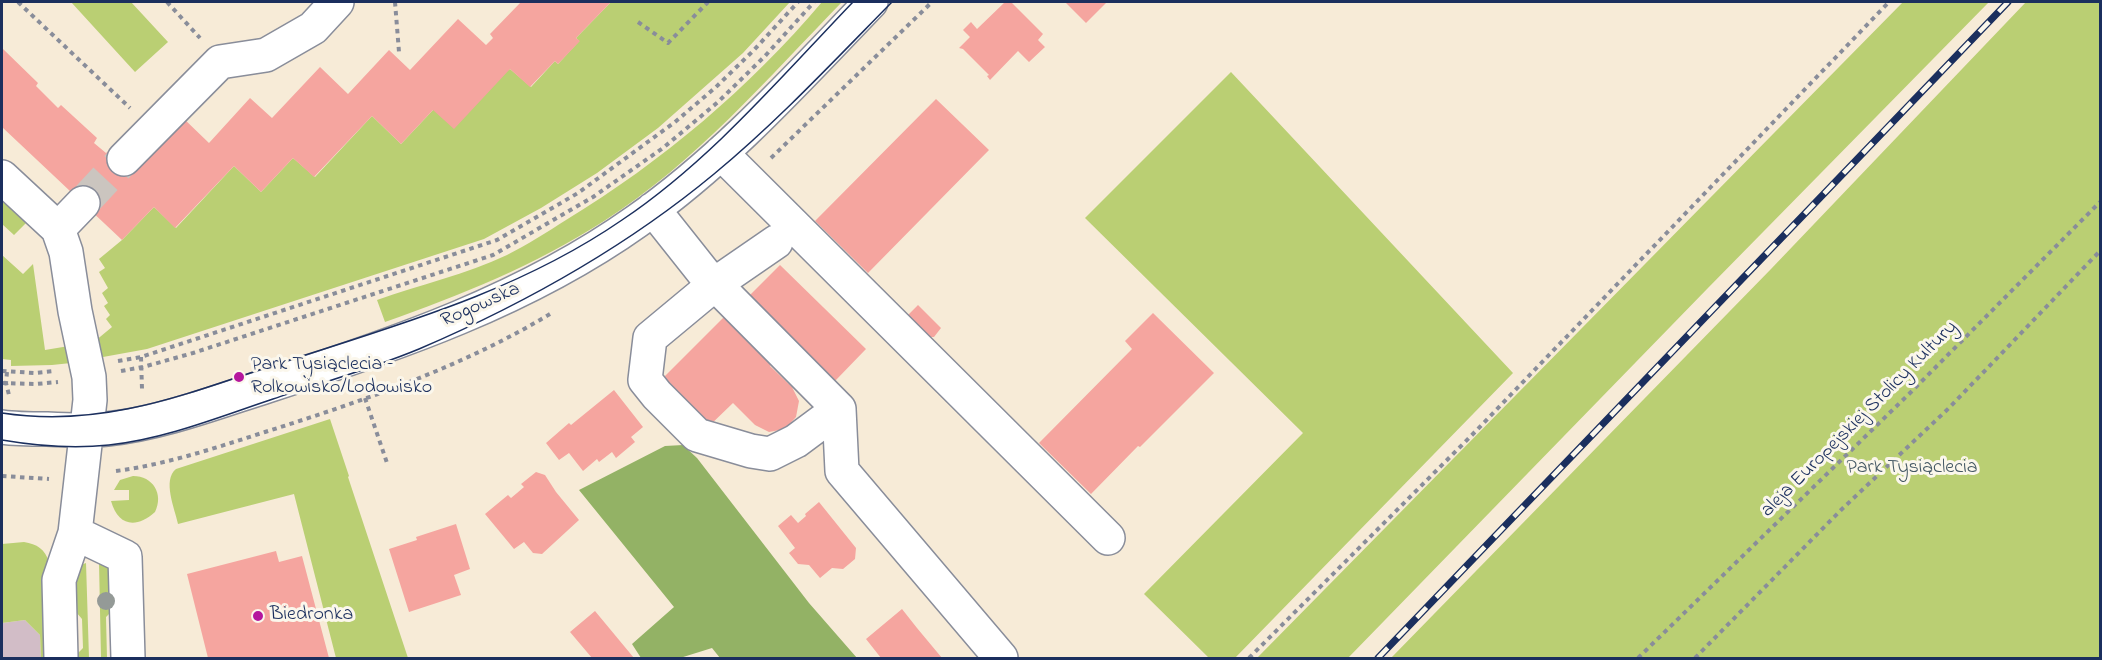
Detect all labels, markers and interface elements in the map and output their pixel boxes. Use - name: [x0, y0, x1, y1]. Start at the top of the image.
- street label: Rogowska: [438, 278, 524, 334]
- street label: aleja Europejskiej Stolicy Kultury: [1757, 317, 1963, 523]
- place label: Park Tysiąclecia – Rolkowisko/Lodowisko: [251, 354, 432, 401]
- marker: Park Tysiąclecia – Rolkowisko/Lodowisko: [232, 370, 246, 384]
- park label: Park Tysiąclecia: [1846, 457, 1978, 481]
- place label: Biedronka: [270, 604, 353, 628]
- marker: Biedronka: [251, 609, 265, 623]

